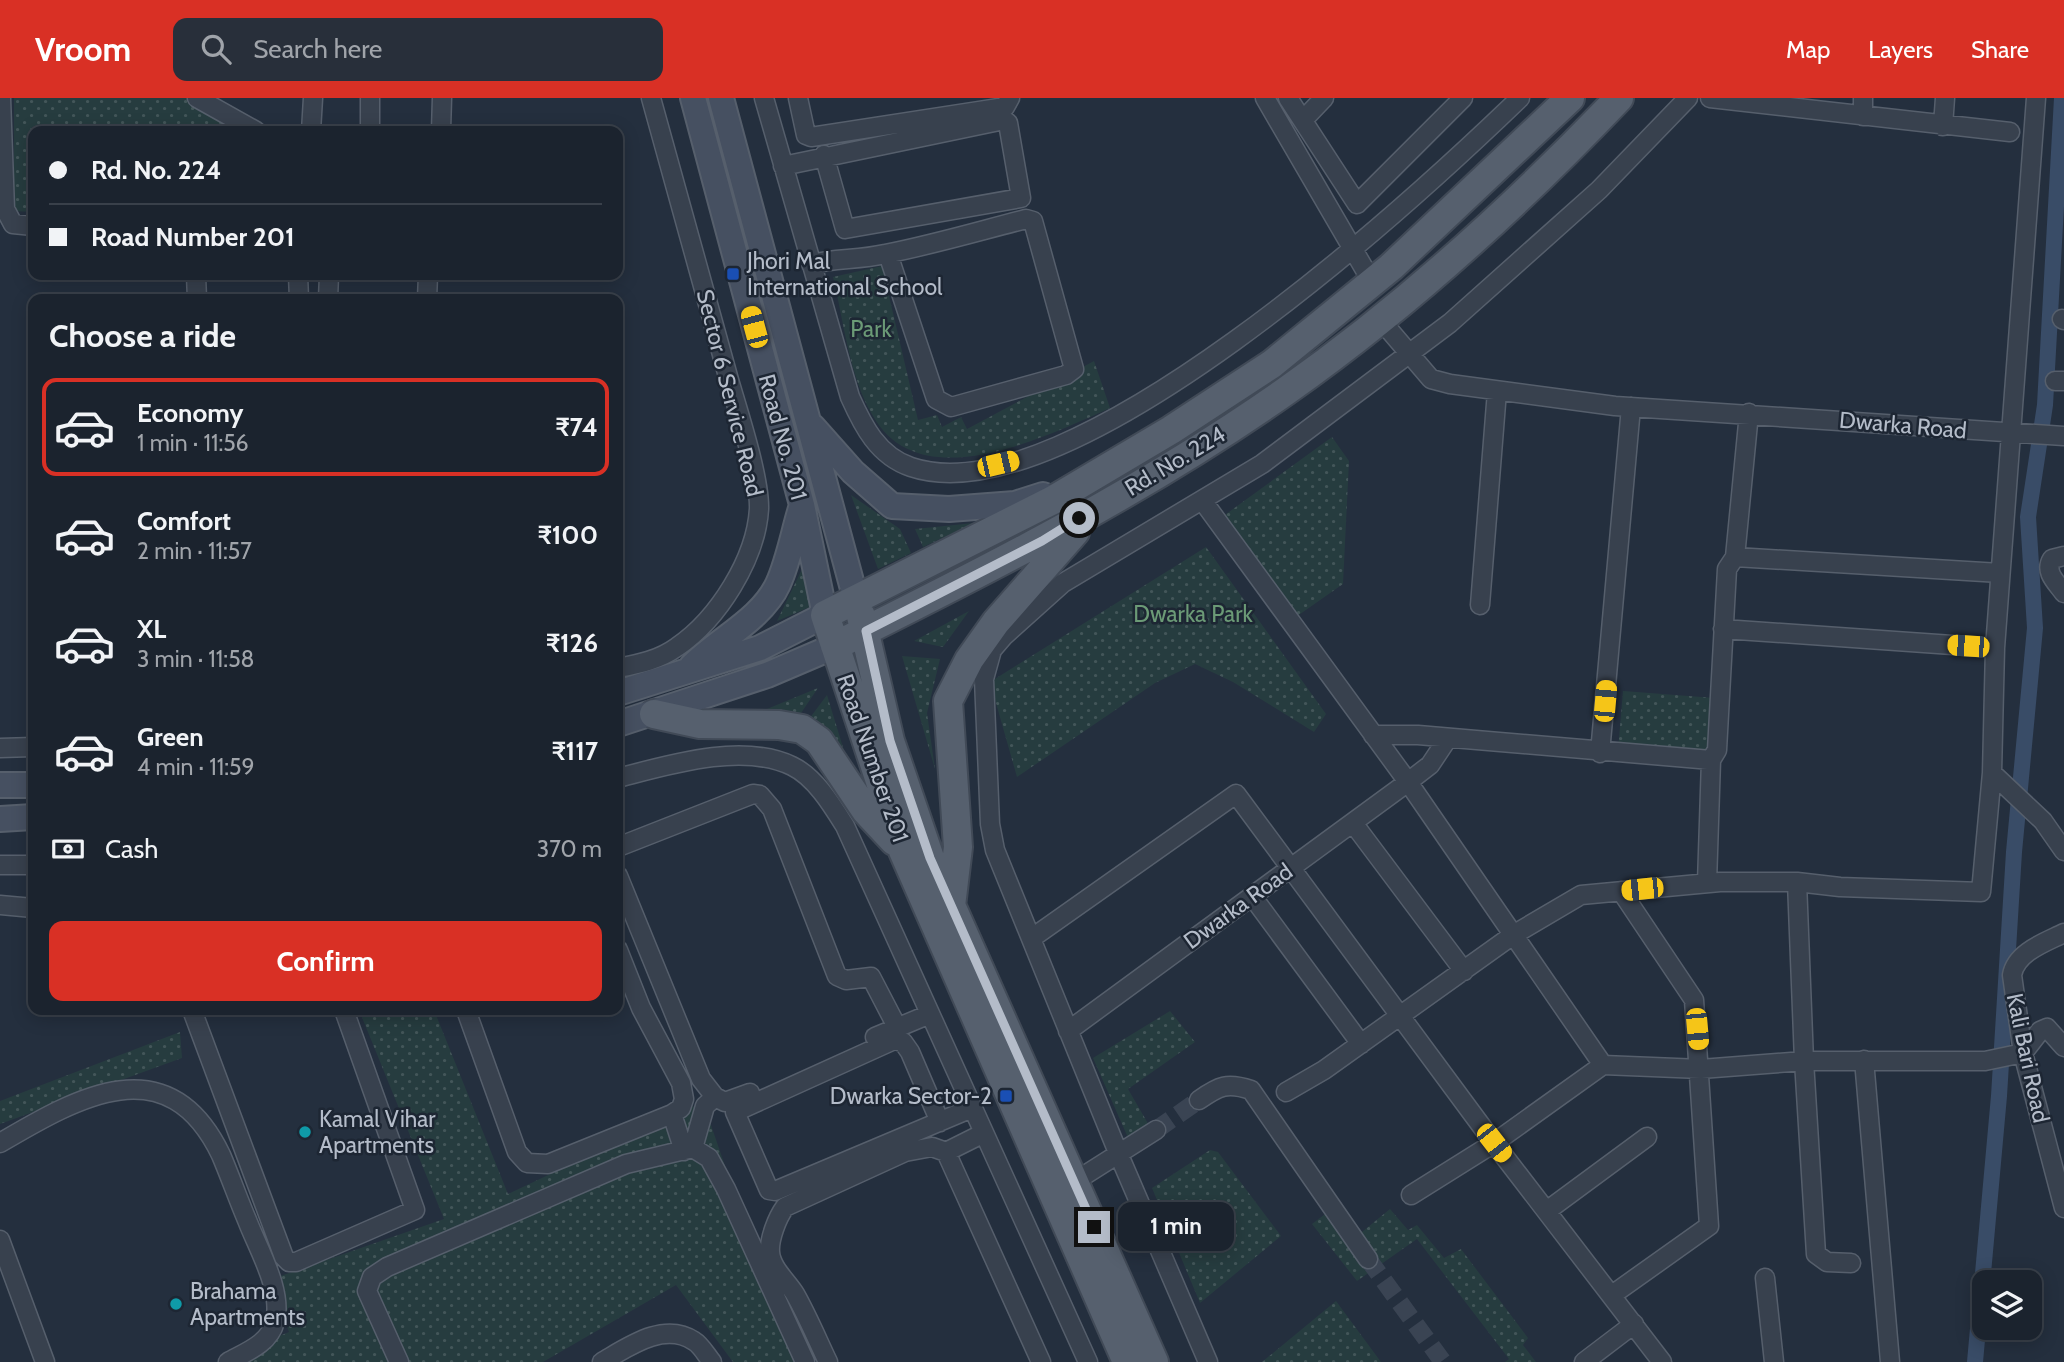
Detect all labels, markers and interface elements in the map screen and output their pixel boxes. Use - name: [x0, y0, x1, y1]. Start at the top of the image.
- search box: [173, 18, 663, 81]
- text: Vroom: [35, 29, 131, 69]
- icon: search: [197, 30, 235, 68]
- text: Search here: [253, 33, 382, 65]
- text: Map: [1786, 35, 1830, 64]
- text: Layers: [1868, 35, 1933, 64]
- text: Share: [1971, 35, 2029, 64]
- text: Rd. No. 224: [91, 154, 221, 186]
- text: Road Number 201: [91, 221, 295, 253]
- place label: Jhori Mal International School: [746, 247, 943, 301]
- marker: Jhori Mal International School: [725, 266, 741, 282]
- street label: Sector 6 Service Road: [691, 287, 769, 499]
- car: [739, 304, 770, 350]
- park label: Park: [850, 315, 892, 343]
- text: Choose a ride: [49, 316, 236, 355]
- street label: Road No. 201: [753, 371, 813, 503]
- icon: car: [53, 396, 116, 459]
- text: Economy: [137, 397, 243, 429]
- street label: Dwarka Road: [1838, 405, 1968, 445]
- text: ₹74: [555, 411, 598, 443]
- street label: Rd. No. 224: [1120, 420, 1230, 502]
- text: 1 min · 11:56: [137, 429, 249, 457]
- car: [976, 449, 1021, 479]
- route start: [1063, 502, 1095, 534]
- icon: car: [53, 504, 116, 567]
- text: Comfort: [137, 505, 231, 537]
- text: ₹100: [538, 519, 598, 551]
- text: 2 min · 11:57: [137, 537, 252, 565]
- park label: Dwarka Park: [1133, 600, 1253, 628]
- icon: car: [53, 612, 116, 675]
- text: XL: [137, 613, 166, 645]
- text: ₹126: [546, 627, 598, 659]
- car: [1947, 634, 1990, 658]
- text: 3 min · 11:58: [137, 645, 255, 673]
- street label: Road Number 201: [831, 670, 915, 846]
- car: [1593, 679, 1618, 723]
- icon: car: [53, 720, 116, 783]
- text: Green: [137, 721, 204, 753]
- text: ₹117: [551, 735, 598, 767]
- text: 4 min · 11:59: [137, 753, 254, 781]
- icon: cash: [49, 830, 87, 868]
- text: Cash: [105, 833, 158, 865]
- text: 370 m: [537, 835, 602, 863]
- street label: Dwarka Road: [1178, 857, 1298, 955]
- car: [1621, 876, 1664, 902]
- button: Confirm: [49, 921, 602, 1001]
- street label: Kali Bari Road: [2001, 991, 2055, 1125]
- car: [1685, 1007, 1710, 1051]
- place label: Dwarka Sector-2: [830, 1082, 992, 1110]
- marker: Dwarka Sector-2: [998, 1088, 1014, 1104]
- place label: Kamal Vihar Apartments: [319, 1105, 436, 1159]
- car: [1473, 1120, 1516, 1166]
- marker: Kamal Vihar Apartments: [297, 1124, 313, 1140]
- callout: 1 min: [1118, 1202, 1234, 1252]
- route end: [1078, 1211, 1110, 1243]
- text: 1 min: [1150, 1212, 1202, 1240]
- map controls: [1972, 1270, 2042, 1340]
- button: layers: [1972, 1270, 2042, 1340]
- place label: Brahama Apartments: [190, 1277, 305, 1331]
- marker: Brahama Apartments: [168, 1296, 184, 1312]

